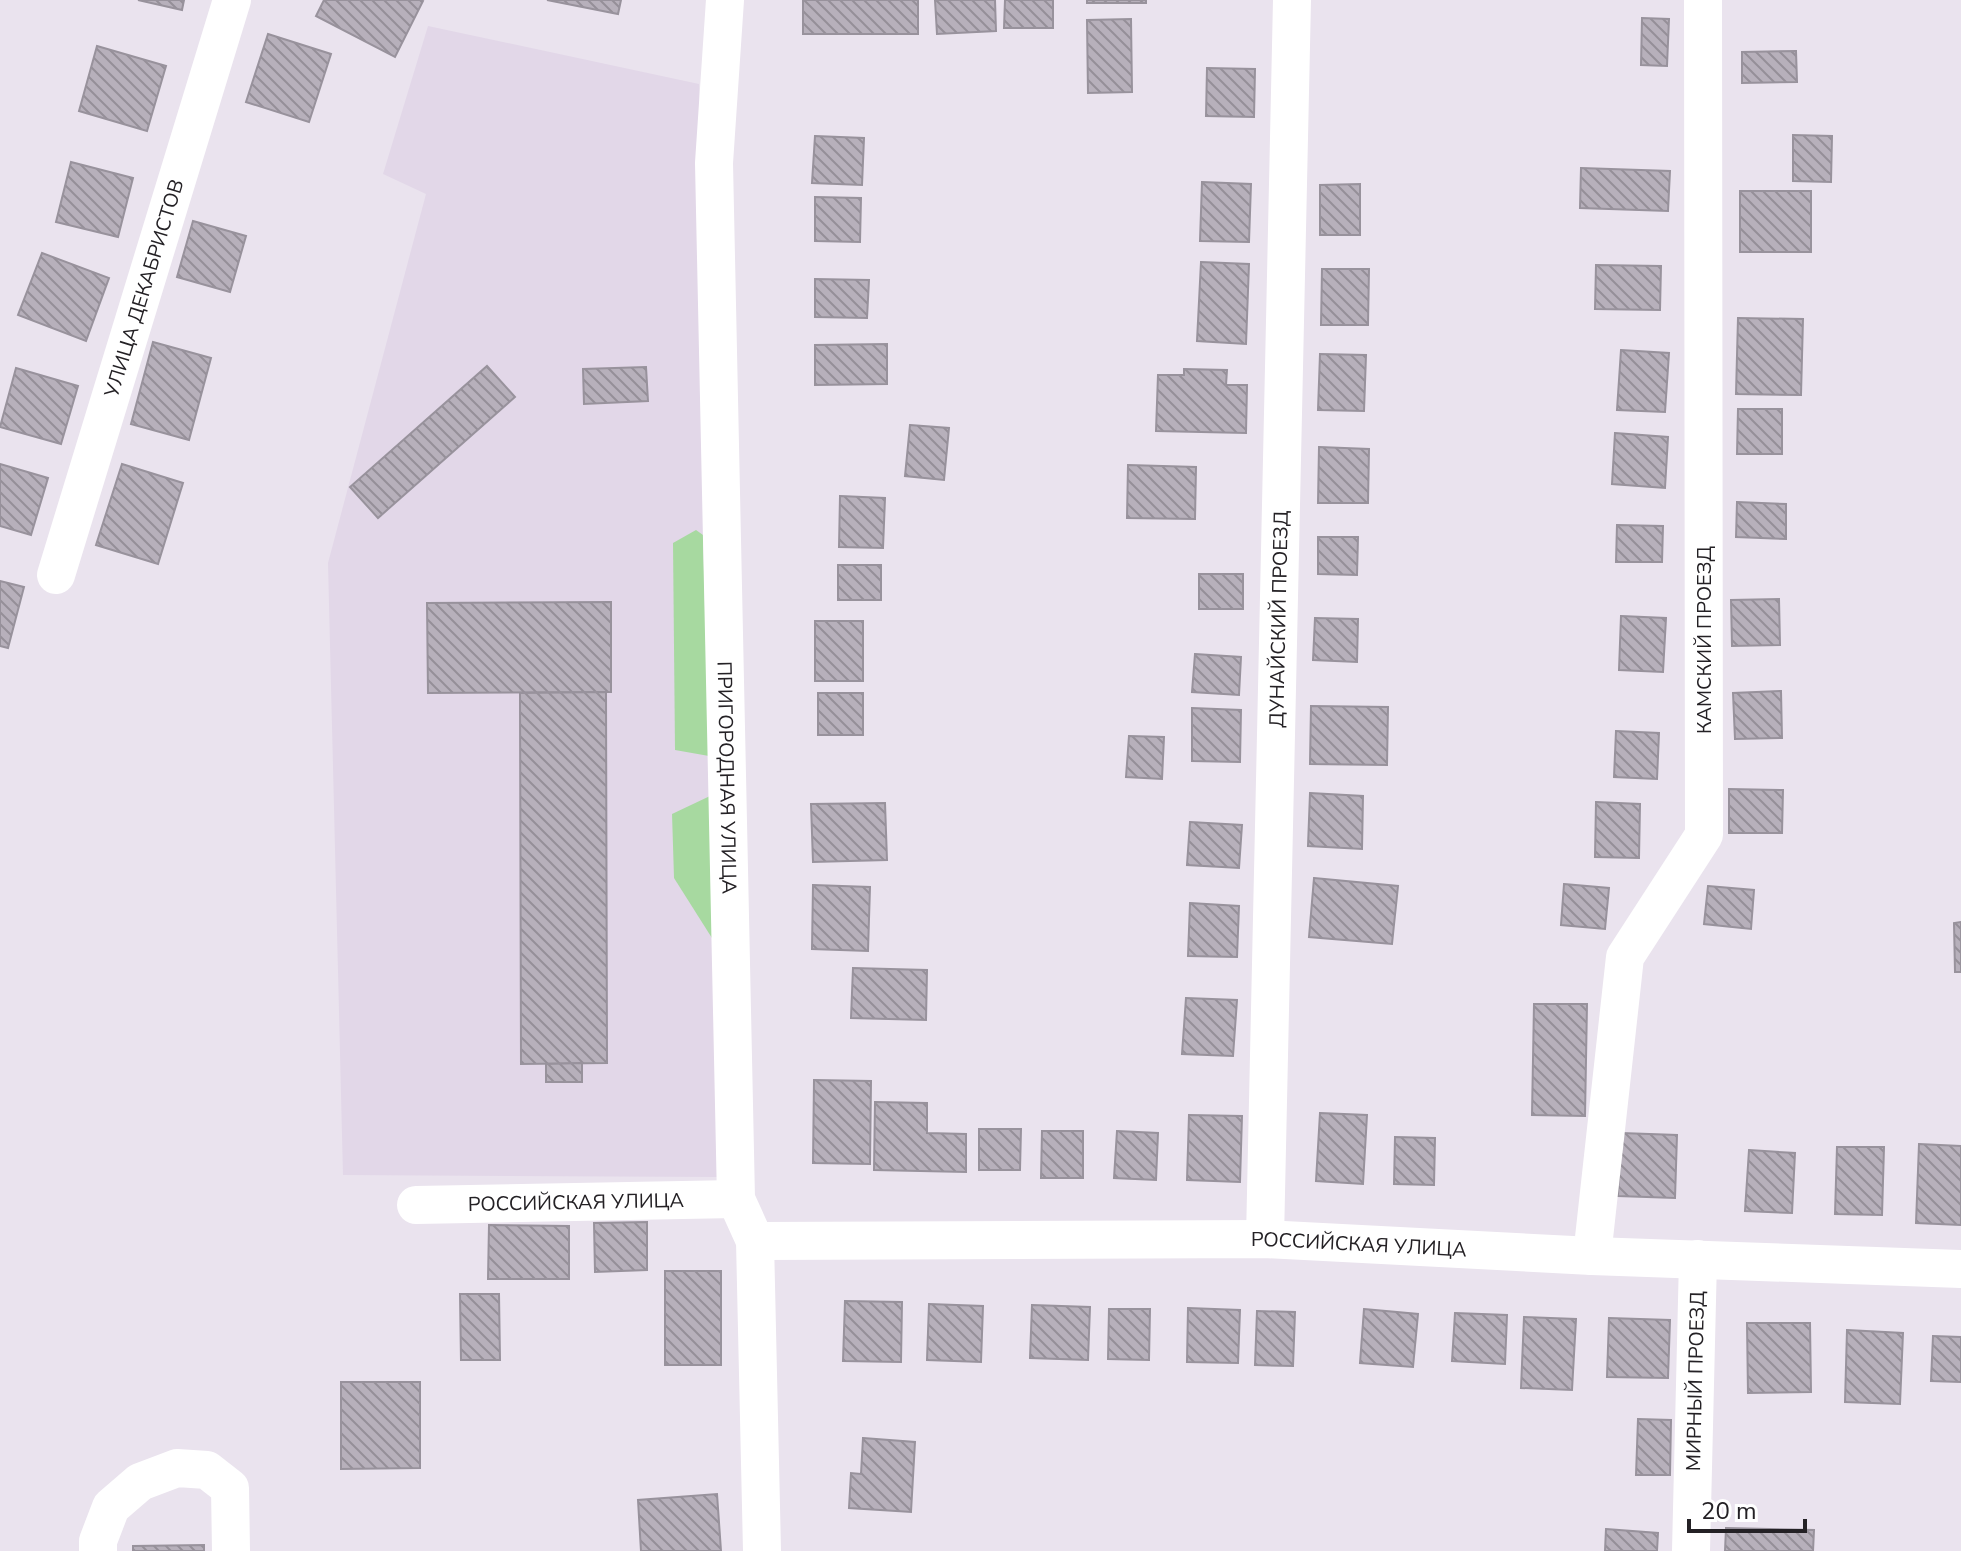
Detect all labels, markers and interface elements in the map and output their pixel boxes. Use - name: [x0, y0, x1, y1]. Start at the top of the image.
- street label: УЛИЦА ДЕКАБРИСТОВ: [97, 176, 190, 401]
- street label: ДУНАЙСКИЙ ПРОЕЗД: [1263, 510, 1294, 728]
- street label: КАМСКИЙ ПРОЕЗД: [1691, 545, 1718, 734]
- street label: ПРИГОРОДНАЯ УЛИЦА: [711, 661, 743, 895]
- street label: РОССИЙСКАЯ УЛИЦА: [468, 1186, 685, 1218]
- street label: РОССИЙСКАЯ УЛИЦА: [1251, 1225, 1468, 1263]
- street label: МИРНЫЙ ПРОЕЗД: [1679, 1290, 1711, 1471]
- scale bar: [1689, 1483, 1805, 1533]
- text: 20 m: [1701, 1495, 1757, 1527]

